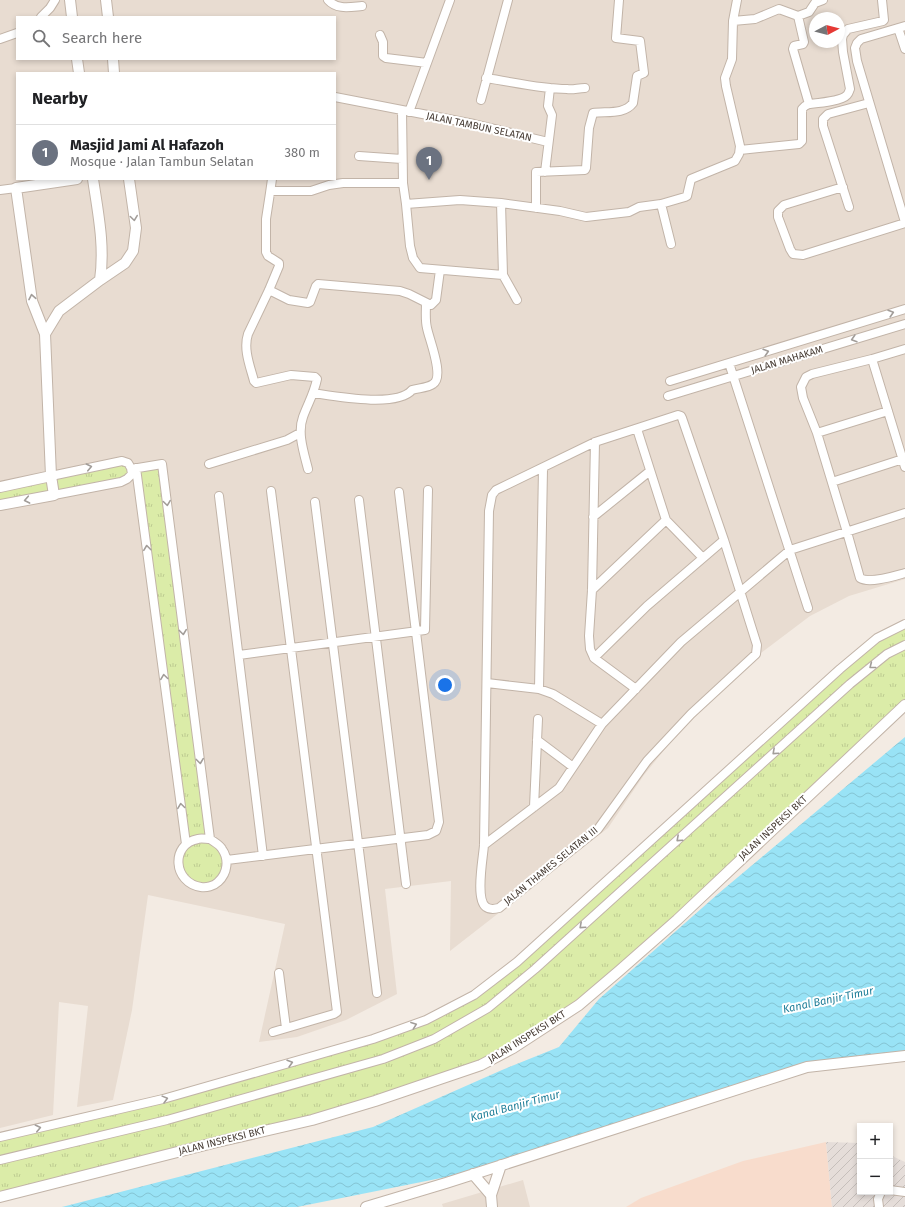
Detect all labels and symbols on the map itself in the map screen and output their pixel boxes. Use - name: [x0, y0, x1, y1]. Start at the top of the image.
- north arrow: [809, 12, 845, 48]
- street label: JALAN TAMBUN SELATAN: [425, 110, 533, 144]
- pin: 1: [416, 147, 442, 180]
- one-way arrow: [129, 215, 138, 221]
- one-way arrow: [29, 294, 37, 300]
- one-way arrow: [887, 309, 894, 318]
- one-way arrow: [851, 334, 858, 343]
- street label: JALAN MAHAKAM: [750, 343, 825, 377]
- one-way arrow: [763, 348, 770, 357]
- one-way arrow: [86, 464, 92, 472]
- one-way arrow: [24, 496, 30, 504]
- one-way arrow: [162, 500, 171, 506]
- one-way arrow: [142, 545, 151, 551]
- one-way arrow: [178, 629, 187, 635]
- one-way arrow: [870, 661, 877, 668]
- one-way arrow: [159, 674, 168, 680]
- your location: [435, 675, 455, 695]
- one-way arrow: [772, 747, 780, 754]
- one-way arrow: [195, 757, 204, 764]
- street label: JALAN INSPEKSI BKT: [736, 793, 810, 863]
- one-way arrow: [177, 803, 186, 809]
- street label: JALAN THAMES SELATAN III: [502, 824, 600, 908]
- one-way arrow: [676, 834, 683, 841]
- one-way arrow: [579, 922, 587, 929]
- water label: Kanal Banjir Timur: [782, 984, 875, 1016]
- street label: JALAN INSPEKSI BKT: [486, 1008, 569, 1066]
- one-way arrow: [410, 1021, 417, 1029]
- one-way arrow: [286, 1059, 293, 1068]
- water label: Kanal Banjir Timur: [469, 1088, 562, 1124]
- one-way arrow: [161, 1095, 168, 1103]
- street label: JALAN INSPEKSI BKT: [177, 1124, 268, 1158]
- one-way arrow: [35, 1125, 41, 1133]

